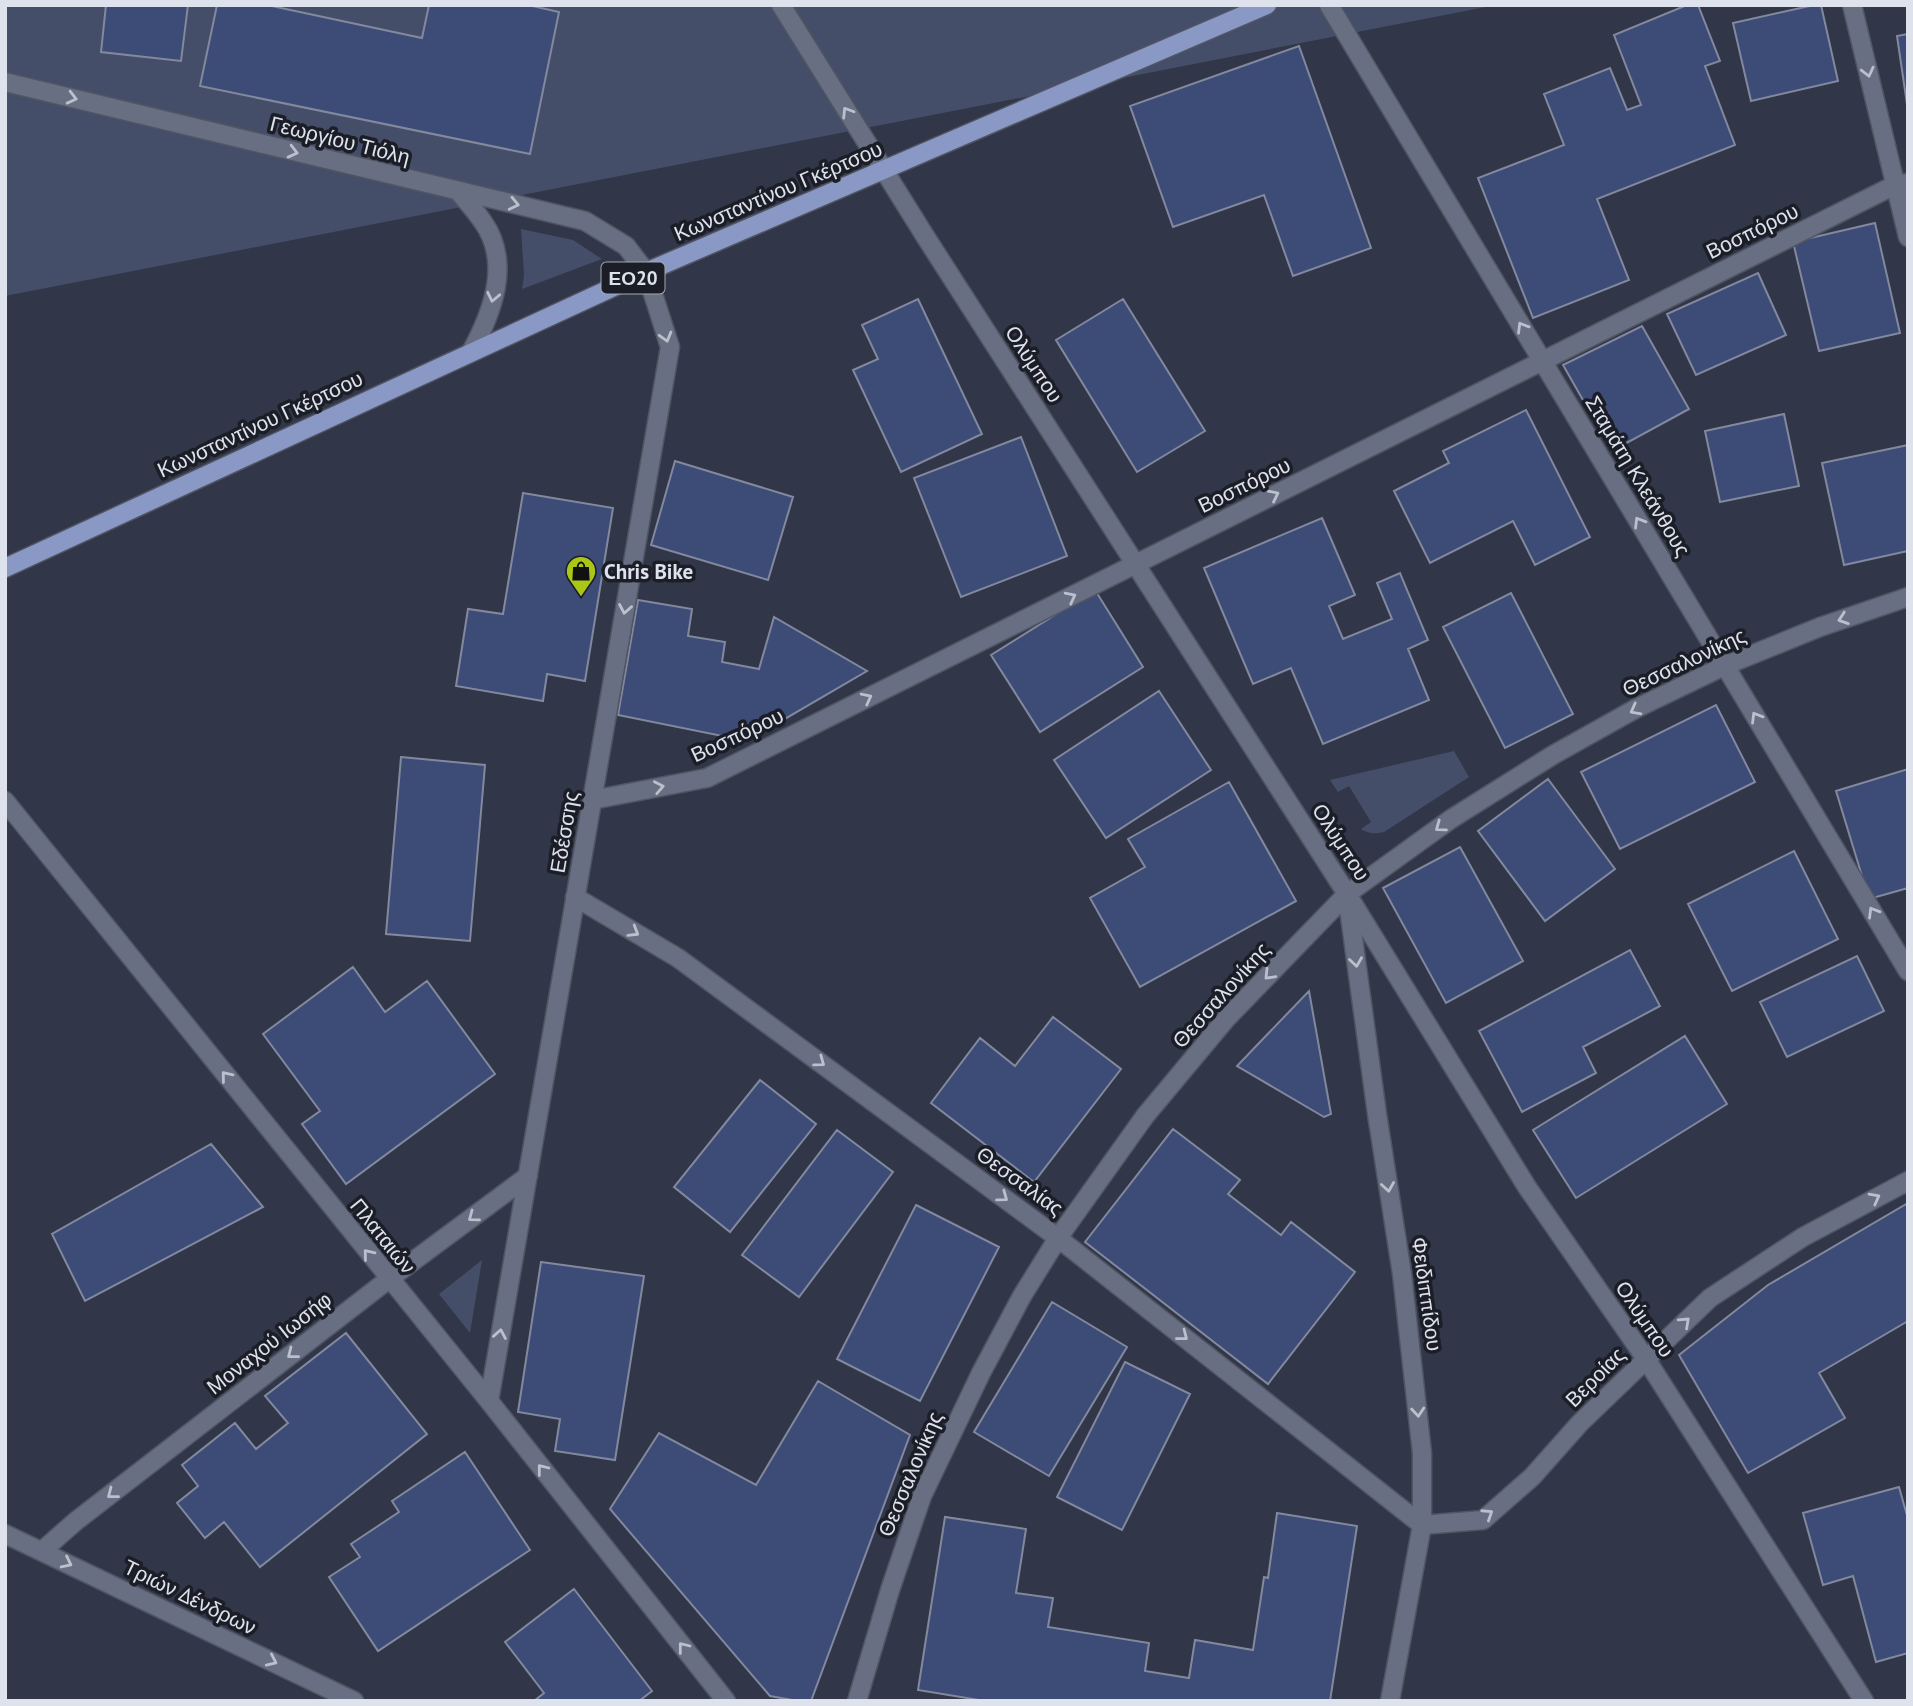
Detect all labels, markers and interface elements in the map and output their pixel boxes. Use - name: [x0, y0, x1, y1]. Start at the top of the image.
- one-way arrow: [1860, 65, 1874, 77]
- one-way arrow: [65, 90, 77, 104]
- one-way arrow: [842, 106, 855, 119]
- street label: Γεωργίου Τιόλη: [267, 110, 413, 170]
- street label: Κωνσταντίνου Γκέρτσου: [670, 135, 886, 247]
- one-way arrow: [287, 144, 299, 158]
- one-way arrow: [508, 196, 520, 211]
- street label: Βοσπόρου: [1701, 197, 1803, 265]
- road number: ΕΟ20: [602, 262, 664, 294]
- one-way arrow: [487, 291, 502, 303]
- street label: Ολύμπου: [999, 320, 1069, 408]
- one-way arrow: [1517, 321, 1530, 334]
- one-way arrow: [658, 331, 673, 343]
- street label: Κωνσταντίνου Γκέρτσου: [153, 364, 367, 484]
- street label: Σταμάτη Κλεάνθους: [1579, 391, 1697, 561]
- street label: Βοσπόρου: [1193, 451, 1295, 519]
- one-way arrow: [1267, 490, 1279, 504]
- one-way arrow: [1634, 517, 1647, 530]
- shop icon: Chris Bike: [564, 554, 598, 598]
- place label: Chris Bike: [604, 558, 693, 585]
- one-way arrow: [1064, 591, 1076, 605]
- one-way arrow: [618, 603, 633, 615]
- one-way arrow: [1837, 611, 1850, 625]
- street label: Θεσσαλονίκης: [1618, 622, 1750, 702]
- one-way arrow: [860, 693, 872, 707]
- street label: Βοσπόρου: [686, 702, 788, 768]
- one-way arrow: [1630, 702, 1642, 715]
- one-way arrow: [1751, 712, 1764, 725]
- one-way arrow: [653, 781, 665, 796]
- street label: Εδέσσης: [544, 789, 584, 875]
- street label: Ολύμπου: [1306, 798, 1376, 886]
- one-way arrow: [1435, 818, 1448, 831]
- one-way arrow: [1868, 907, 1881, 920]
- one-way arrow: [626, 923, 639, 936]
- street label: Θεσσαλονίκης: [1166, 937, 1276, 1053]
- one-way arrow: [1349, 956, 1364, 968]
- one-way arrow: [1264, 967, 1277, 980]
- one-way arrow: [812, 1054, 825, 1067]
- one-way arrow: [222, 1072, 234, 1085]
- street label: Θεσσαλίας: [971, 1140, 1069, 1222]
- one-way arrow: [1380, 1181, 1395, 1193]
- one-way arrow: [995, 1189, 1008, 1201]
- street label: Πλαταιών: [344, 1193, 422, 1279]
- one-way arrow: [1868, 1193, 1881, 1206]
- one-way arrow: [468, 1208, 481, 1221]
- street label: Φειδιππίδου: [1406, 1235, 1448, 1353]
- one-way arrow: [364, 1249, 377, 1261]
- street label: Ολύμπου: [1610, 1276, 1680, 1362]
- street label: Μοναχού Ιωσήφ: [201, 1286, 337, 1400]
- one-way arrow: [1677, 1317, 1690, 1330]
- one-way arrow: [492, 1328, 507, 1340]
- one-way arrow: [1175, 1328, 1188, 1341]
- street label: Βεροίας: [1559, 1341, 1631, 1413]
- one-way arrow: [287, 1346, 300, 1359]
- street label: Θεσσαλονίκης: [872, 1407, 948, 1541]
- one-way arrow: [1410, 1407, 1425, 1418]
- one-way arrow: [538, 1464, 551, 1477]
- one-way arrow: [107, 1485, 120, 1498]
- one-way arrow: [1480, 1509, 1493, 1522]
- street label: Τριών Δένδρων: [119, 1553, 261, 1641]
- one-way arrow: [60, 1555, 72, 1569]
- one-way arrow: [679, 1643, 692, 1655]
- one-way arrow: [265, 1653, 277, 1667]

